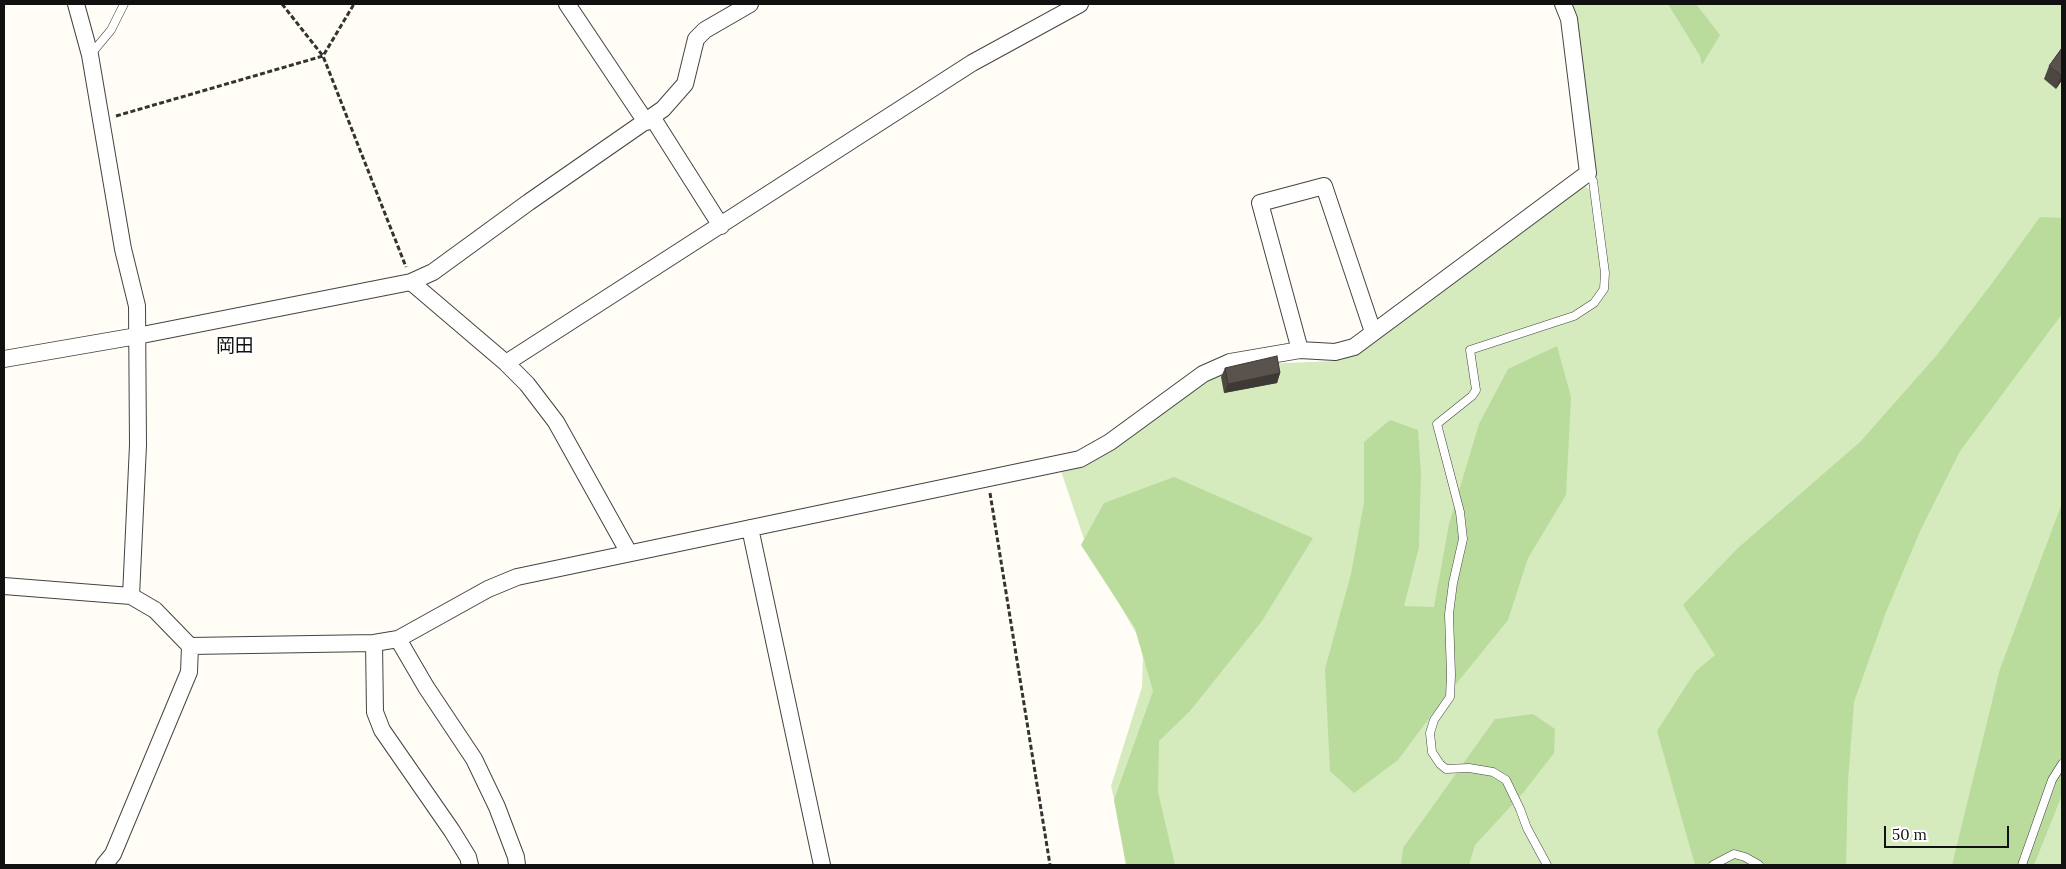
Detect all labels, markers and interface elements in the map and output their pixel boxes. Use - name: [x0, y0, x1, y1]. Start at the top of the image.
- district label: 岡田: [216, 336, 254, 358]
- scale bar: [1886, 816, 2011, 848]
- text: 50 m: [1892, 825, 1927, 844]

